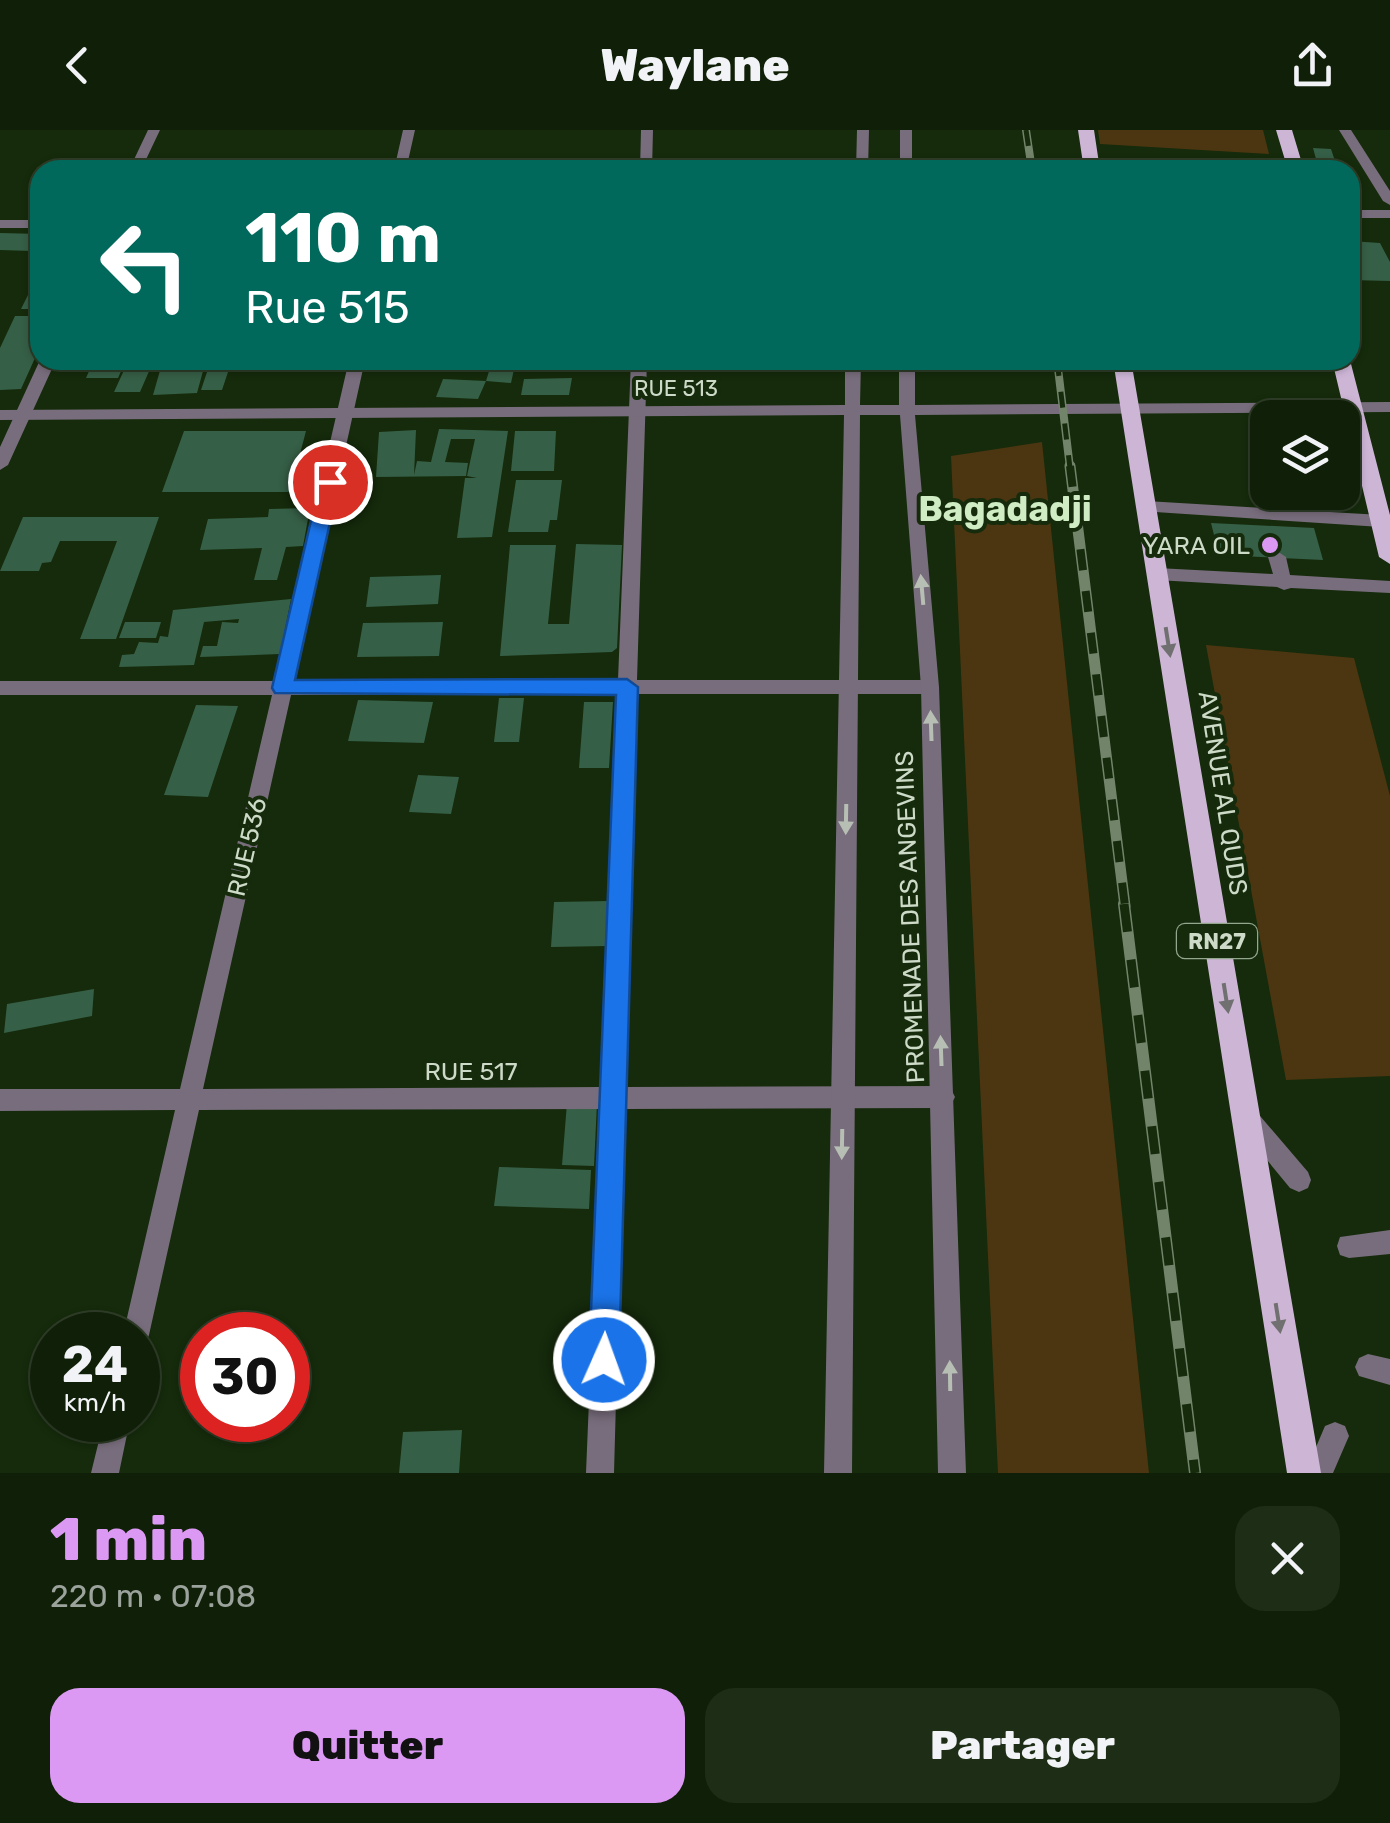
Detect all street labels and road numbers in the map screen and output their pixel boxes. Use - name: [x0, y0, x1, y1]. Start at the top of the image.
- street label: RUE 513: [634, 375, 718, 402]
- street label: AVENUE AL QUDS: [1193, 689, 1253, 897]
- street label: PROMENADE DES ANGEVINS: [890, 750, 930, 1084]
- street label: RUE 536: [222, 795, 272, 899]
- road number: RN27: [1177, 924, 1257, 958]
- street label: RUE 517: [424, 1057, 518, 1086]

